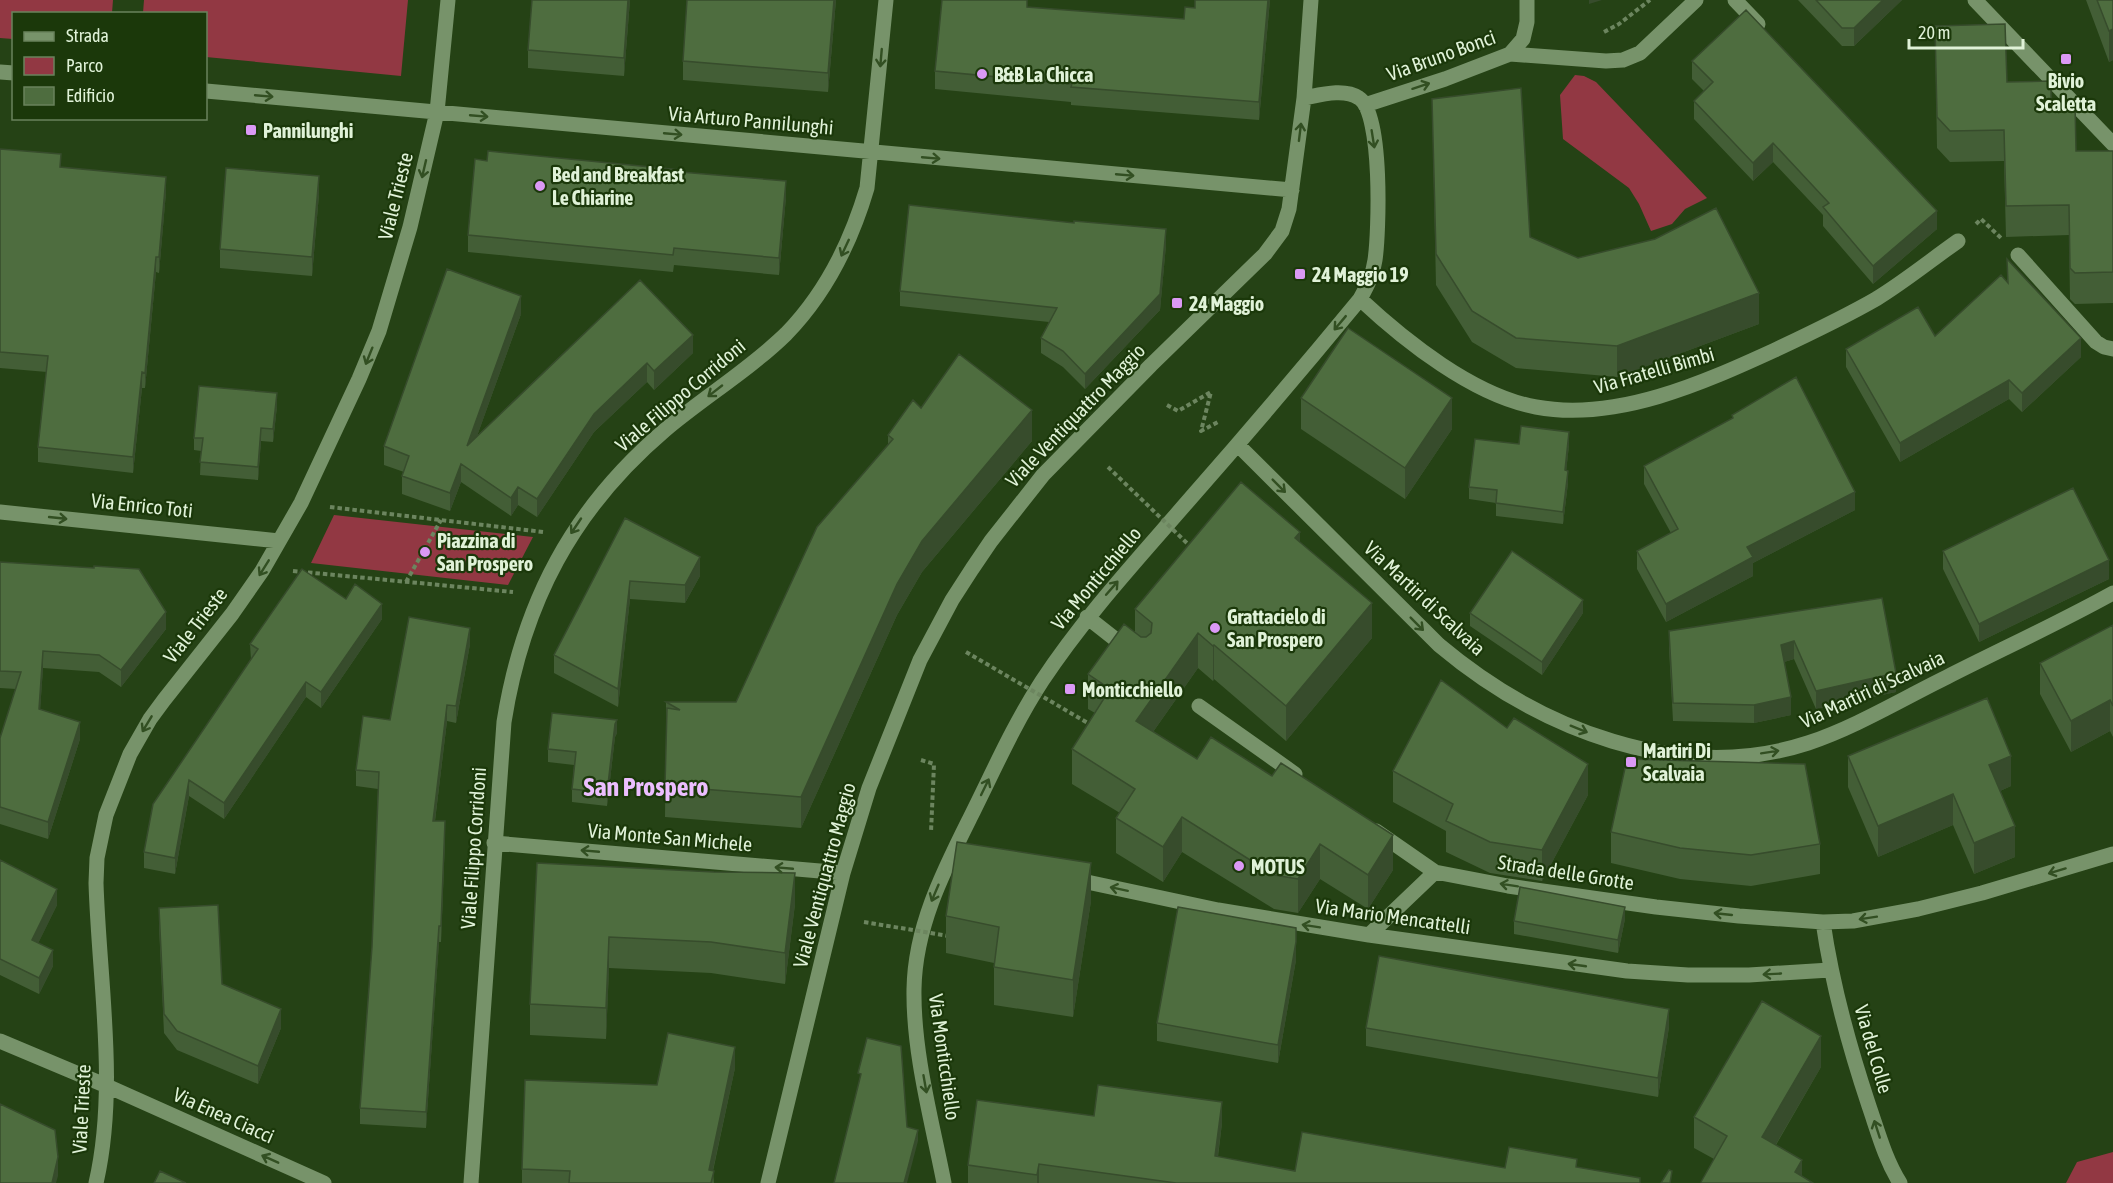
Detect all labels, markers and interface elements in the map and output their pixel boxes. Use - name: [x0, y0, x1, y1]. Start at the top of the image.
- legend: [12, 12, 207, 120]
- scale bar: [1909, 12, 2023, 50]
- text: 20 m: [1918, 22, 1950, 43]
- text: Strada: [66, 25, 109, 46]
- street label: Via Bruno Bonci: [1384, 25, 1498, 85]
- one-way arrow: [875, 48, 886, 68]
- marker: Bivio Scaletta: [2059, 52, 2073, 66]
- text: Parco: [66, 55, 103, 76]
- place label: B&B La Chicca: [994, 63, 1093, 86]
- marker: B&B La Chicca: [975, 67, 989, 81]
- place label: Bivio Scaletta: [2036, 69, 2096, 115]
- one-way arrow: [1411, 80, 1430, 91]
- text: Edificio: [66, 85, 115, 106]
- one-way arrow: [253, 91, 273, 102]
- street label: Via Arturo Pannilunghi: [667, 101, 835, 139]
- one-way arrow: [468, 111, 488, 122]
- place label: Pannilunghi: [263, 119, 353, 142]
- marker: Pannilunghi: [244, 123, 258, 137]
- one-way arrow: [1294, 123, 1305, 142]
- one-way arrow: [663, 129, 682, 140]
- one-way arrow: [1368, 129, 1379, 149]
- street label: Viale Trieste: [373, 150, 417, 242]
- one-way arrow: [920, 152, 940, 163]
- one-way arrow: [417, 159, 429, 178]
- place label: Bed and Breakfast Le Chiarine: [552, 163, 684, 209]
- one-way arrow: [1115, 170, 1134, 181]
- marker: Bed and Breakfast Le Chiarine: [533, 179, 547, 193]
- one-way arrow: [838, 239, 850, 257]
- place label: 24 Maggio 19: [1312, 263, 1409, 286]
- marker: 24 Maggio 19: [1293, 267, 1307, 281]
- place label: 24 Maggio: [1189, 292, 1264, 315]
- marker: 24 Maggio: [1170, 296, 1184, 310]
- one-way arrow: [1333, 315, 1346, 331]
- street label: Viale Filippo Corridoni: [610, 334, 750, 456]
- street label: Viale Ventiquattro Maggio: [1001, 339, 1149, 491]
- street label: Via Fratelli Bimbi: [1591, 342, 1717, 398]
- one-way arrow: [363, 346, 374, 365]
- one-way arrow: [707, 384, 723, 397]
- one-way arrow: [1272, 479, 1286, 494]
- street label: Via Enrico Toti: [90, 488, 194, 522]
- one-way arrow: [48, 513, 68, 524]
- one-way arrow: [570, 518, 583, 535]
- street label: Via Monticchiello: [1046, 522, 1146, 634]
- place label: Piazzina di San Prospero: [437, 529, 533, 575]
- street label: Via Martiri di Scalvaia: [1360, 536, 1490, 660]
- marker: Piazzina di San Prospero: [418, 545, 432, 559]
- one-way arrow: [257, 559, 269, 576]
- one-way arrow: [1105, 581, 1119, 596]
- street label: Viale Trieste: [158, 583, 232, 667]
- place label: Grattacielo di San Prospero: [1227, 605, 1326, 651]
- one-way arrow: [1410, 616, 1425, 631]
- marker: Grattacielo di San Prospero: [1208, 621, 1222, 635]
- street label: Via Martiri di Scalvaia: [1796, 645, 1948, 733]
- place label: Monticchiello: [1082, 678, 1183, 701]
- marker: Monticchiello: [1063, 682, 1077, 696]
- one-way arrow: [141, 715, 153, 732]
- one-way arrow: [1570, 724, 1588, 735]
- place label: Martiri Di Scalvaia: [1643, 739, 1711, 785]
- one-way arrow: [1760, 747, 1780, 758]
- marker: Martiri Di Scalvaia: [1624, 755, 1638, 769]
- street label: Viale Filippo Corridoni: [456, 766, 490, 930]
- district label: San Prospero: [583, 772, 709, 802]
- one-way arrow: [979, 779, 991, 796]
- street label: Viale Ventiquattro Maggio: [788, 780, 860, 970]
- street label: Via Monte San Michele: [587, 818, 753, 856]
- one-way arrow: [581, 845, 601, 856]
- street label: Strada delle Grotte: [1496, 850, 1636, 894]
- place label: MOTUS: [1251, 855, 1305, 878]
- marker: MOTUS: [1232, 859, 1246, 873]
- one-way arrow: [775, 862, 795, 873]
- one-way arrow: [2048, 866, 2067, 877]
- one-way arrow: [1499, 880, 1519, 891]
- one-way arrow: [929, 883, 940, 901]
- one-way arrow: [1110, 883, 1130, 894]
- street label: Via Mario Mencattelli: [1314, 894, 1472, 938]
- one-way arrow: [1713, 909, 1733, 920]
- one-way arrow: [1859, 913, 1878, 924]
- one-way arrow: [1302, 920, 1321, 931]
- one-way arrow: [1568, 959, 1587, 970]
- one-way arrow: [1762, 968, 1782, 979]
- street label: Via Monticchiello: [925, 992, 965, 1122]
- street label: Via del Colle: [1850, 1002, 1898, 1096]
- street label: Viale Trieste: [67, 1064, 95, 1154]
- one-way arrow: [920, 1074, 931, 1093]
- street label: Via Enea Ciacci: [170, 1083, 278, 1147]
- one-way arrow: [1870, 1120, 1881, 1139]
- one-way arrow: [262, 1153, 280, 1164]

